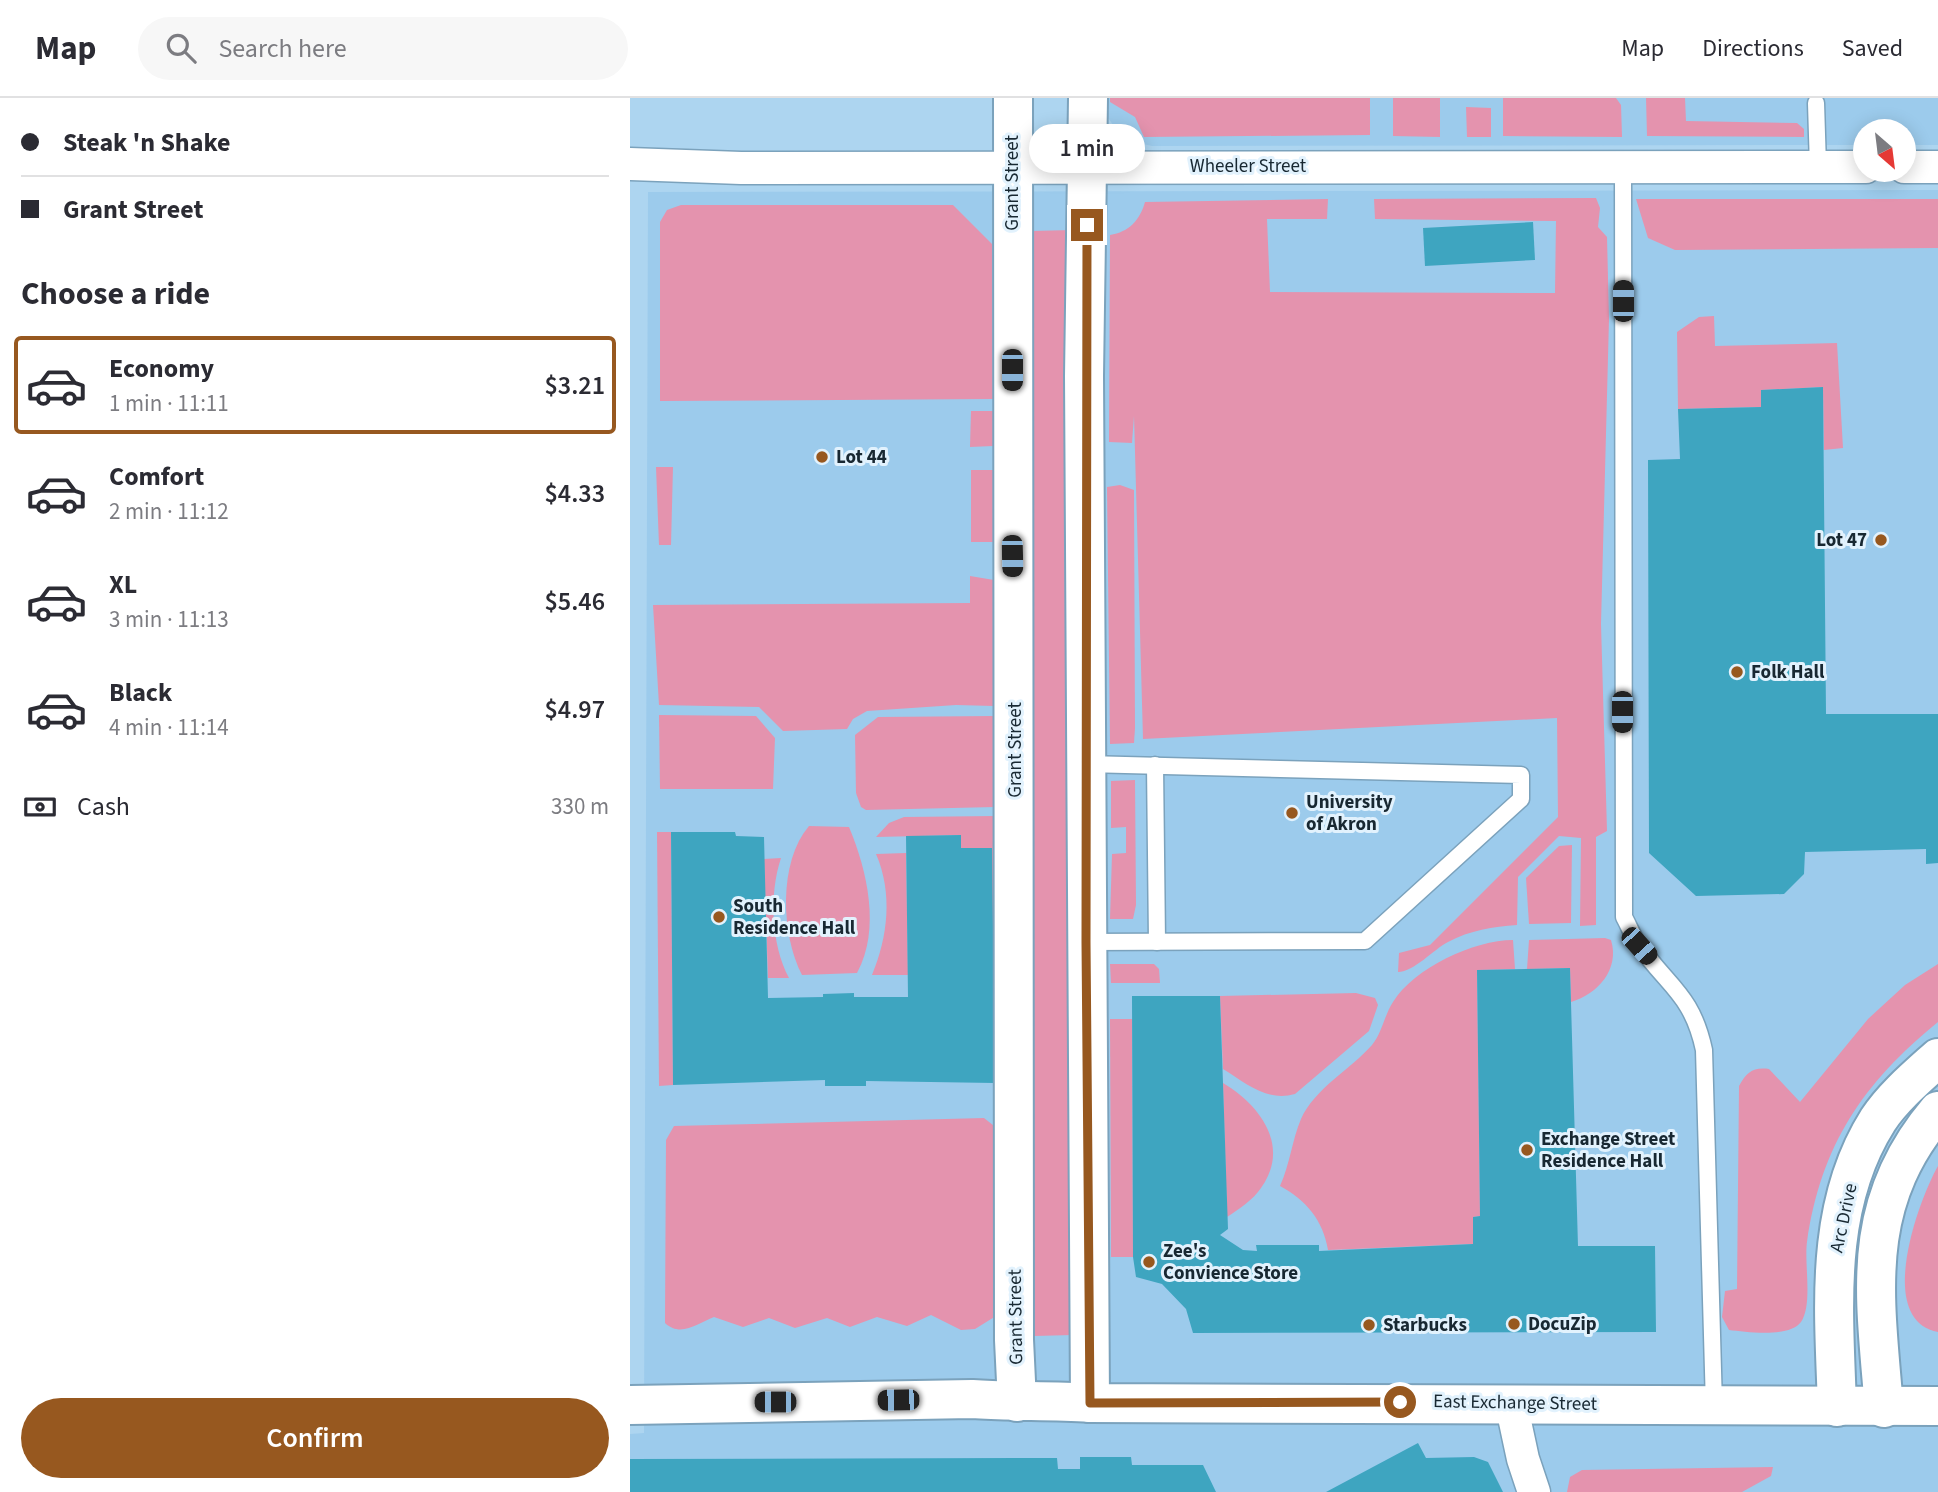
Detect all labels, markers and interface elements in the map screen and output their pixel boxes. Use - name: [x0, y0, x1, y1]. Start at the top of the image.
- search box: [138, 17, 628, 80]
- text: Map: [35, 25, 96, 72]
- icon: search: [162, 29, 200, 67]
- text: Search here: [218, 30, 347, 67]
- text: Map: [1621, 31, 1664, 66]
- text: Directions: [1702, 31, 1804, 66]
- text: Saved: [1842, 31, 1903, 66]
- north arrow: [1853, 119, 1916, 182]
- map controls: [1853, 119, 1916, 182]
- callout: 1 min: [1029, 123, 1145, 172]
- text: Steak 'n Shake: [63, 124, 230, 161]
- text: 1 min: [1060, 132, 1114, 165]
- street label: Grant Street: [999, 135, 1026, 231]
- street label: Wheeler Street: [1190, 153, 1307, 180]
- text: Grant Street: [63, 191, 203, 228]
- route end: [1071, 209, 1103, 241]
- text: Choose a ride: [21, 271, 210, 317]
- car: [1613, 280, 1634, 322]
- car: [1002, 349, 1023, 391]
- text: Economy: [109, 350, 214, 387]
- icon: car: [25, 354, 88, 417]
- text: $3.21: [544, 367, 605, 404]
- text: 1 min · 11:11: [109, 387, 229, 420]
- place label: Lot 44: [836, 444, 887, 471]
- marker: Lot 44: [814, 449, 830, 465]
- text: Comfort: [109, 458, 204, 495]
- icon: car: [25, 462, 88, 525]
- text: $4.33: [544, 475, 605, 512]
- text: 2 min · 11:12: [109, 495, 229, 528]
- place label: Lot 47: [1816, 527, 1867, 554]
- marker: Lot 47: [1873, 532, 1889, 548]
- car: [1002, 535, 1023, 577]
- text: XL: [109, 566, 137, 603]
- icon: car: [25, 570, 88, 633]
- text: $5.46: [544, 583, 605, 620]
- text: 3 min · 11:13: [109, 603, 229, 636]
- place label: Folk Hall: [1751, 659, 1825, 686]
- marker: Folk Hall: [1729, 664, 1745, 680]
- text: Black: [109, 674, 172, 711]
- icon: car: [25, 678, 88, 741]
- text: $4.97: [544, 691, 605, 728]
- car: [1612, 691, 1633, 733]
- street label: Grant Street: [1002, 702, 1029, 798]
- text: 4 min · 11:14: [109, 711, 229, 744]
- icon: cash: [21, 788, 59, 826]
- text: Cash: [77, 788, 130, 825]
- place label: University of Akron: [1306, 789, 1393, 838]
- text: 330 m: [551, 790, 609, 823]
- marker: University of Akron: [1284, 805, 1300, 821]
- place label: South Residence Hall: [733, 893, 856, 942]
- marker: South Residence Hall: [711, 909, 727, 925]
- car: [1618, 923, 1661, 969]
- place label: Exchange Street Residence Hall: [1541, 1126, 1675, 1175]
- marker: Exchange Street Residence Hall: [1519, 1142, 1535, 1158]
- street label: Arc Drive: [1823, 1181, 1865, 1255]
- place label: Zee's Convience Store: [1163, 1238, 1298, 1287]
- marker: Zee's Convience Store: [1141, 1254, 1157, 1270]
- street label: Grant Street: [1002, 1268, 1030, 1365]
- place label: DocuZip: [1528, 1311, 1597, 1338]
- place label: Starbucks: [1383, 1312, 1467, 1339]
- marker: DocuZip: [1506, 1316, 1522, 1332]
- marker: Starbucks: [1361, 1317, 1377, 1333]
- route start: [1384, 1386, 1416, 1418]
- street label: East Exchange Street: [1433, 1388, 1598, 1418]
- car: [877, 1389, 920, 1411]
- car: [755, 1392, 797, 1413]
- button: Confirm: [21, 1398, 609, 1478]

